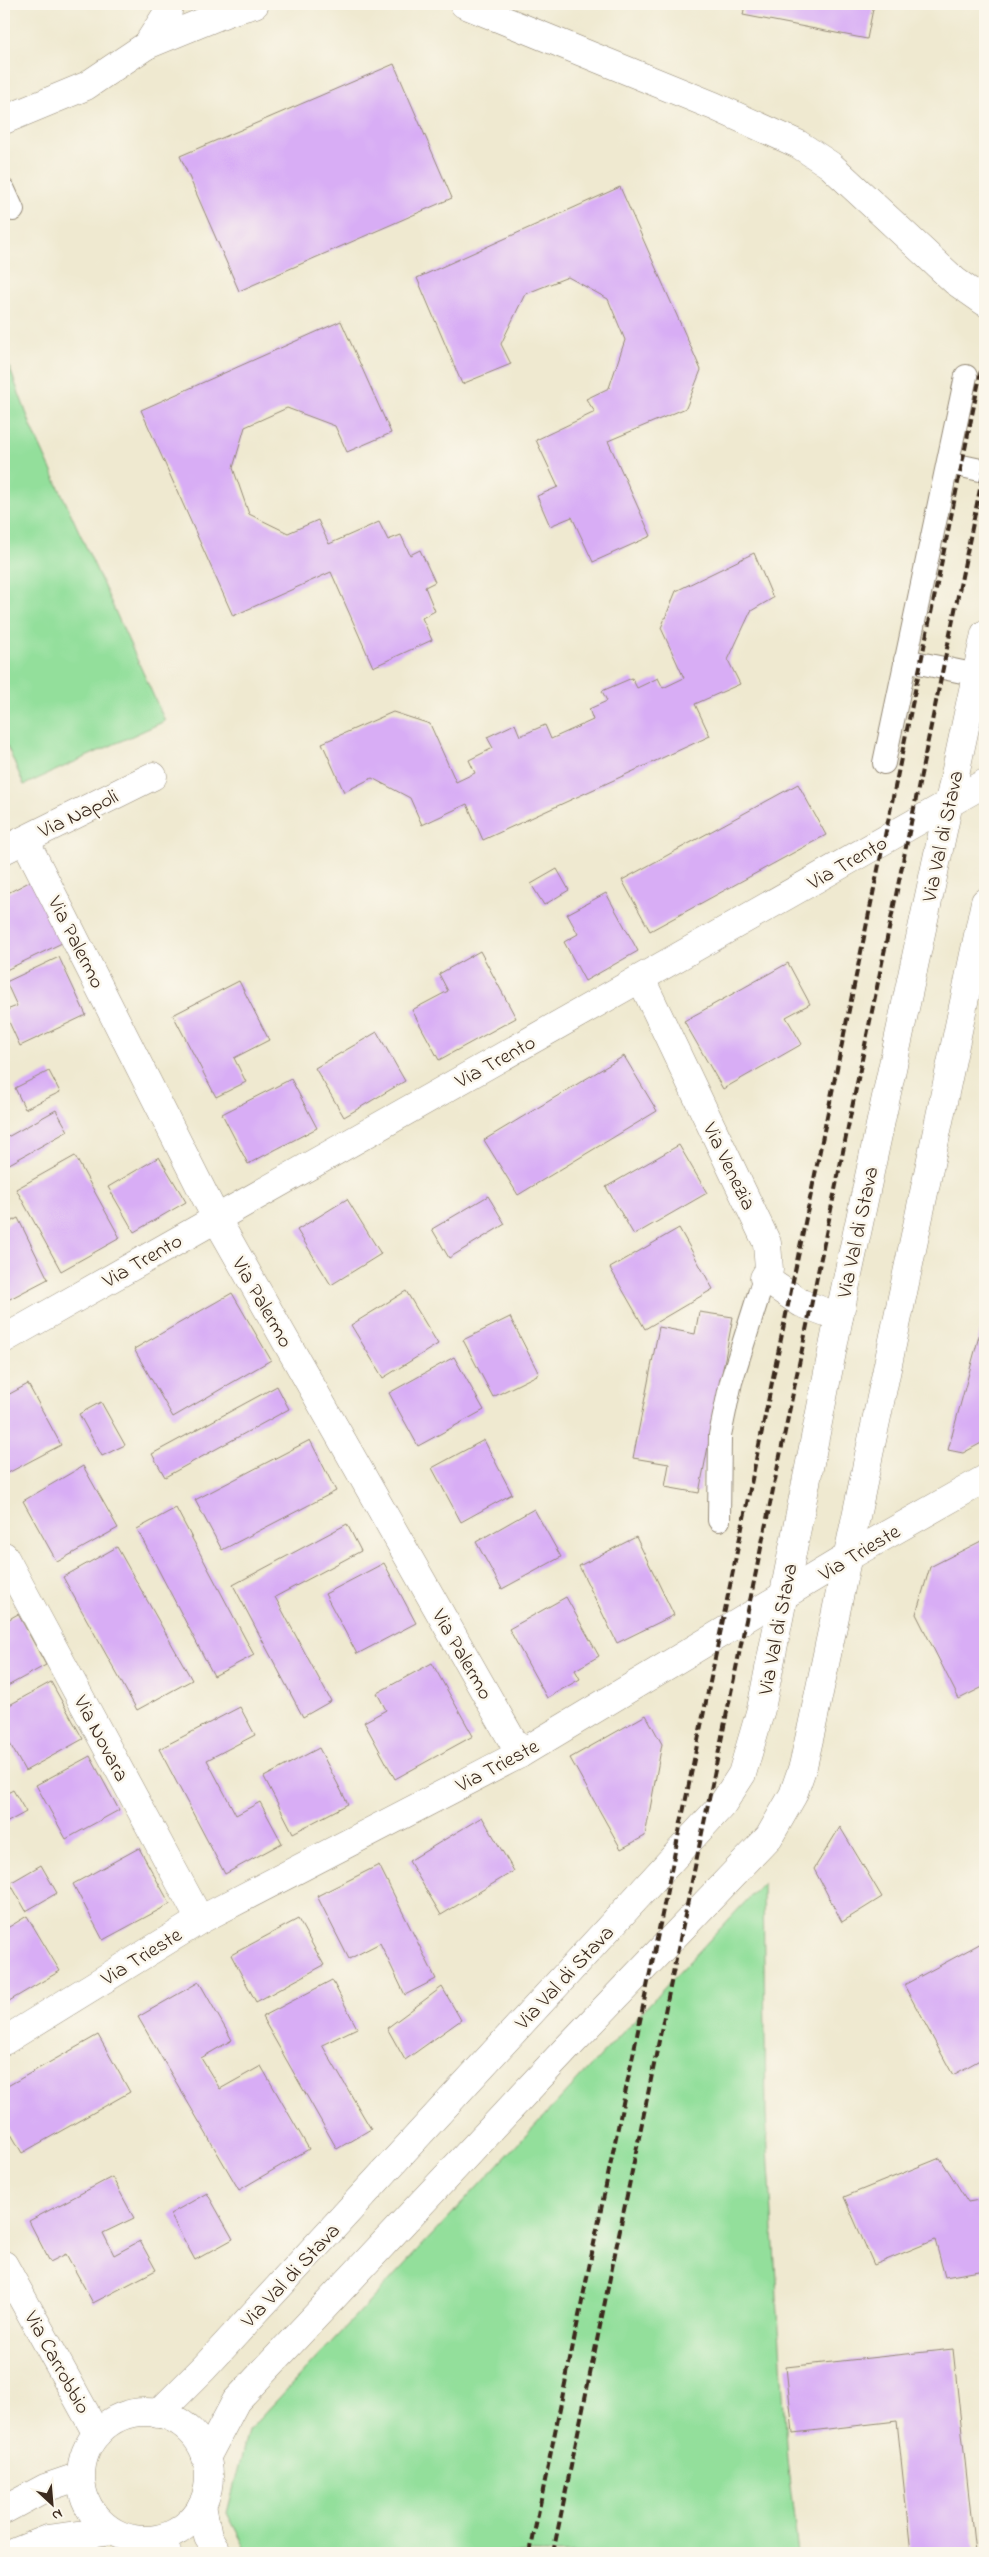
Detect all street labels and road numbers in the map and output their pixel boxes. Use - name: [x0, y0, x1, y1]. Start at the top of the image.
- street label: Via Val di Stava: [915, 768, 973, 906]
- street label: Via Napoli: [33, 783, 124, 848]
- street label: Via Trento: [802, 829, 893, 899]
- street label: Via Palermo: [39, 891, 111, 994]
- street label: Via Trento: [450, 1028, 542, 1098]
- street label: Via Venezia: [694, 1117, 762, 1216]
- street label: Via Val di Stava: [830, 1164, 888, 1302]
- street label: Via Trento: [97, 1227, 188, 1297]
- street label: Via Palermo: [223, 1251, 299, 1354]
- street label: Via Trieste: [813, 1517, 907, 1590]
- street label: Via Val di Stava: [751, 1561, 806, 1699]
- street label: Via Palermo: [423, 1603, 499, 1706]
- street label: Via Novara: [65, 1690, 135, 1787]
- street label: Via Trieste: [450, 1732, 545, 1802]
- street label: Via Val di Stava: [508, 1919, 622, 2038]
- street label: Via Trieste: [95, 1921, 189, 1995]
- street label: Via Val di Stava: [234, 2217, 348, 2336]
- street label: Via Carrobbio: [15, 2305, 97, 2420]

